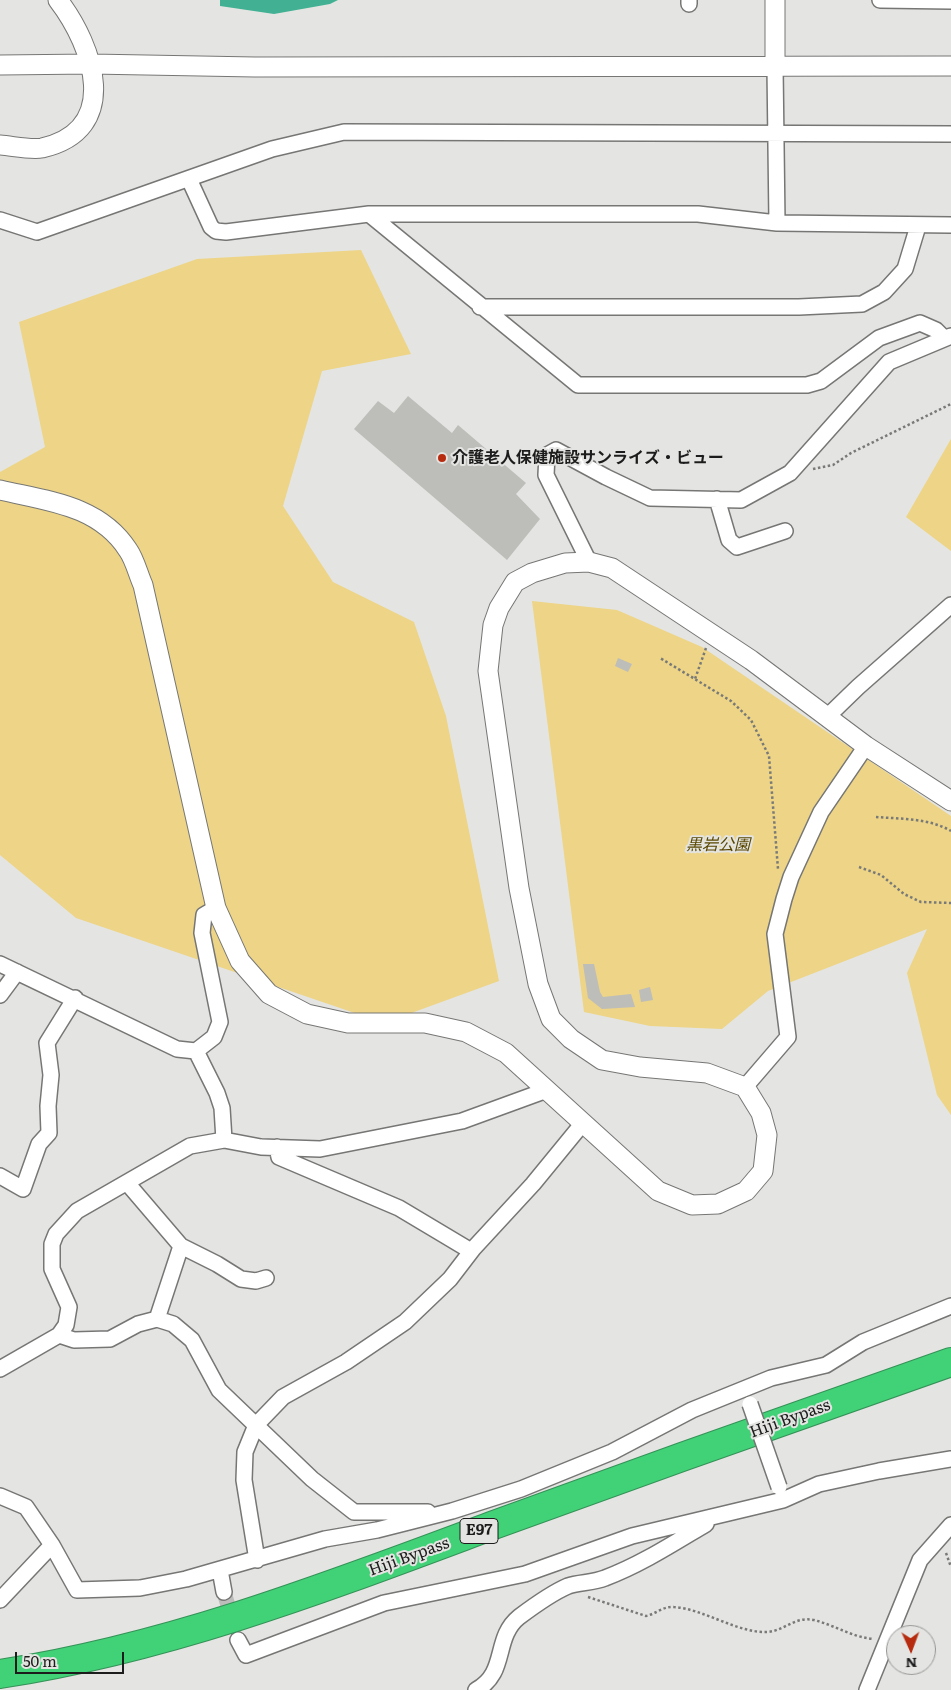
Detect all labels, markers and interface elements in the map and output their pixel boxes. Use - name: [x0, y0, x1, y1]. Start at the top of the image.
- place label: 介護老人保健施設サンライズ・ビュー: [452, 448, 724, 468]
- marker: 介護老人保健施設サンライズ・ビュー: [436, 452, 448, 464]
- park label: 黒岩公園: [686, 835, 750, 855]
- street label: Hiji Bypass: [747, 1396, 833, 1442]
- road number: E97: [460, 1518, 498, 1544]
- street label: Hiji Bypass: [366, 1534, 452, 1580]
- north arrow: [886, 1625, 936, 1675]
- scale bar: [18, 1642, 126, 1674]
- text: 50 m: [23, 1649, 57, 1672]
- text: N: [905, 1654, 918, 1674]

